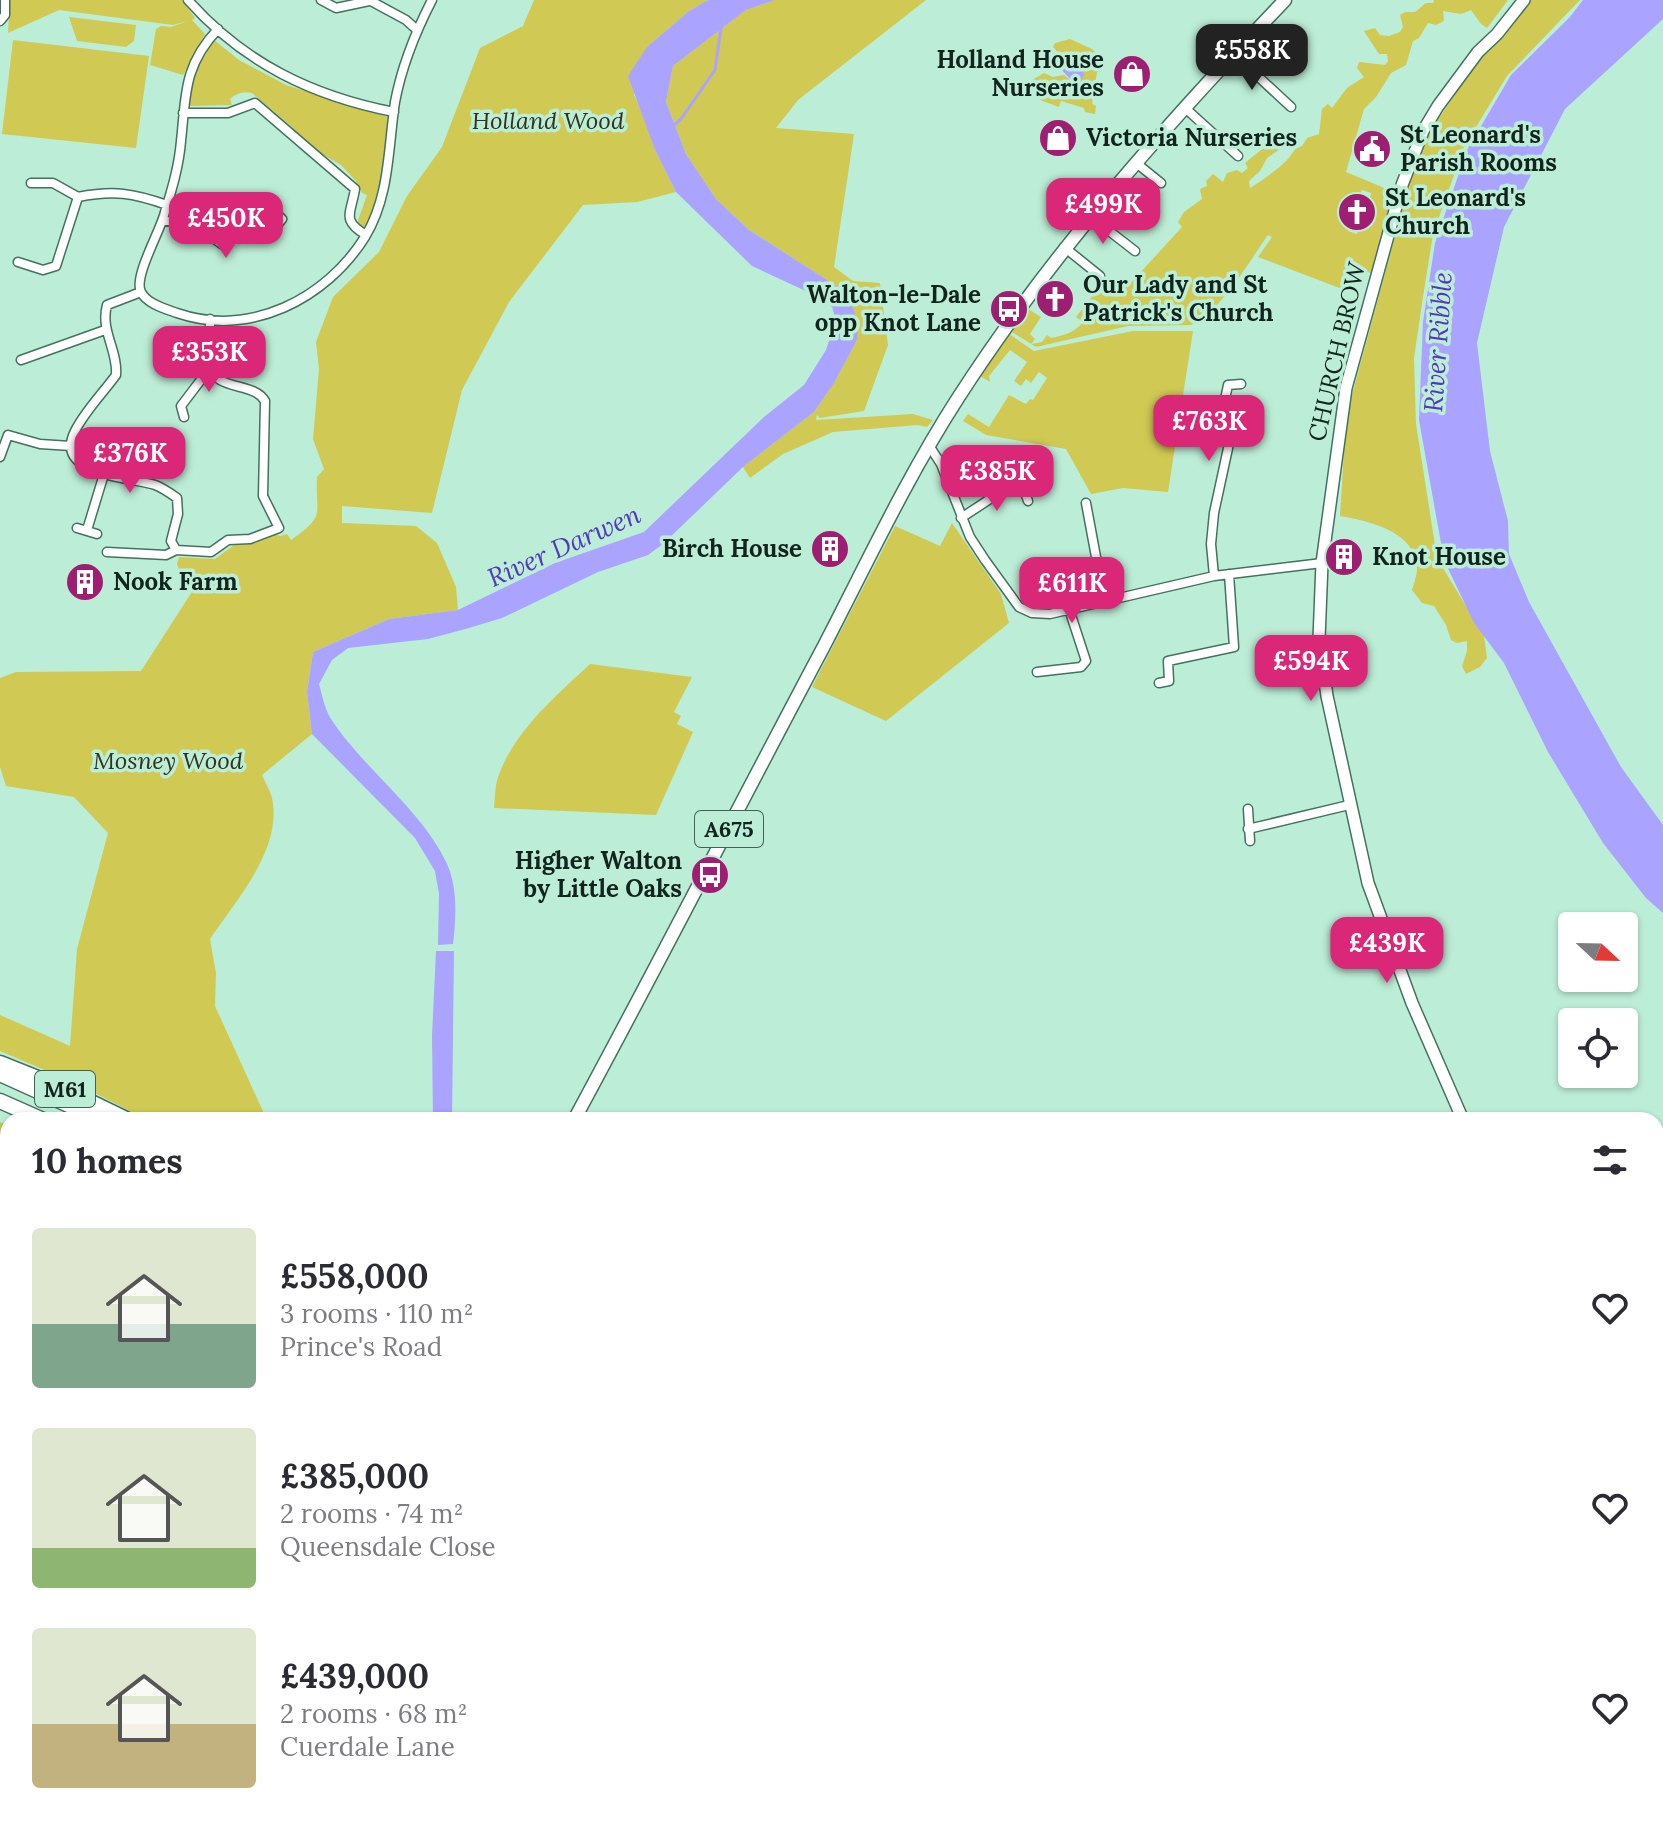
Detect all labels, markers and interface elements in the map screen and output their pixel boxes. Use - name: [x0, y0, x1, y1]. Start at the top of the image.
- pin: £558K: [1196, 24, 1308, 92]
- text: £558K: [1214, 33, 1290, 66]
- place label: Holland House Nurseries: [937, 44, 1104, 103]
- shop icon: Holland House Nurseries: [1111, 53, 1153, 95]
- park label: Holland Wood: [472, 105, 625, 136]
- shop icon: Victoria Nurseries: [1037, 117, 1079, 159]
- place label: St Leonard's Parish Rooms: [1400, 119, 1557, 178]
- place label: Victoria Nurseries: [1086, 122, 1297, 153]
- public building icon: St Leonard's Parish Rooms: [1351, 128, 1393, 170]
- pin: £499K: [1047, 178, 1159, 246]
- place label: St Leonard's Church: [1385, 182, 1526, 241]
- text: £499K: [1064, 187, 1142, 220]
- church icon: St Leonard's Church: [1336, 191, 1378, 233]
- pin: £450K: [170, 192, 282, 260]
- text: £450K: [187, 201, 265, 234]
- street label: CHURCH BROW: [1301, 258, 1372, 444]
- place label: Our Lady and St Patrick's Church: [1083, 269, 1274, 328]
- water label: River Ribble: [1416, 271, 1459, 413]
- church icon: Our Lady and St Patrick's Church: [1034, 278, 1076, 320]
- place label: Walton-le-Dale opp Knot Lane: [806, 279, 981, 338]
- bus stop icon: Walton-le-Dale opp Knot Lane: [988, 288, 1030, 330]
- pin: £353K: [153, 326, 265, 394]
- text: £353K: [171, 335, 247, 368]
- pin: £763K: [1153, 395, 1265, 463]
- text: £763K: [1171, 404, 1247, 437]
- pin: £376K: [74, 427, 186, 495]
- text: £376K: [92, 436, 168, 469]
- pin: £385K: [941, 445, 1053, 513]
- text: £385K: [959, 454, 1035, 487]
- water label: River Darwen: [482, 497, 645, 594]
- building icon: Birch House: [809, 528, 851, 570]
- place label: Birch House: [662, 533, 802, 564]
- building icon: Knot House: [1323, 536, 1365, 578]
- place label: Knot House: [1372, 541, 1506, 572]
- pin: £611K: [1016, 557, 1128, 625]
- building icon: Nook Farm: [64, 561, 106, 603]
- place label: Nook Farm: [113, 566, 237, 597]
- text: £611K: [1037, 566, 1107, 599]
- pin: £594K: [1255, 635, 1367, 703]
- text: £594K: [1273, 644, 1349, 677]
- park label: Mosney Wood: [93, 745, 244, 776]
- road number: A675: [695, 811, 763, 847]
- place label: Higher Walton by Little Oaks: [515, 845, 682, 904]
- bus stop icon: Higher Walton by Little Oaks: [689, 854, 731, 896]
- north arrow: [1558, 912, 1638, 992]
- map controls: [1558, 912, 1638, 1088]
- pin: £439K: [1331, 917, 1443, 985]
- text: £439K: [1348, 926, 1426, 959]
- button: locate: [1558, 1008, 1638, 1088]
- road number: M61: [35, 1071, 95, 1107]
- icon: filters: [1588, 1138, 1632, 1182]
- text: 10 homes: [32, 1139, 183, 1182]
- text: £558,000: [280, 1254, 429, 1297]
- icon: home: [96, 1260, 192, 1356]
- icon: heart: [1588, 1286, 1632, 1330]
- text: 3 rooms · 110 m²: [280, 1297, 473, 1330]
- text: Prince's Road: [280, 1330, 442, 1363]
- text: £385,000: [280, 1454, 429, 1497]
- icon: home: [96, 1460, 192, 1556]
- icon: heart: [1588, 1486, 1632, 1530]
- text: 2 rooms · 74 m²: [280, 1497, 464, 1530]
- text: Queensdale Close: [280, 1530, 496, 1563]
- text: £439,000: [280, 1654, 429, 1697]
- icon: home: [96, 1660, 192, 1756]
- icon: heart: [1588, 1686, 1632, 1730]
- text: 2 rooms · 68 m²: [280, 1697, 468, 1730]
- text: Cuerdale Lane: [280, 1730, 455, 1763]

